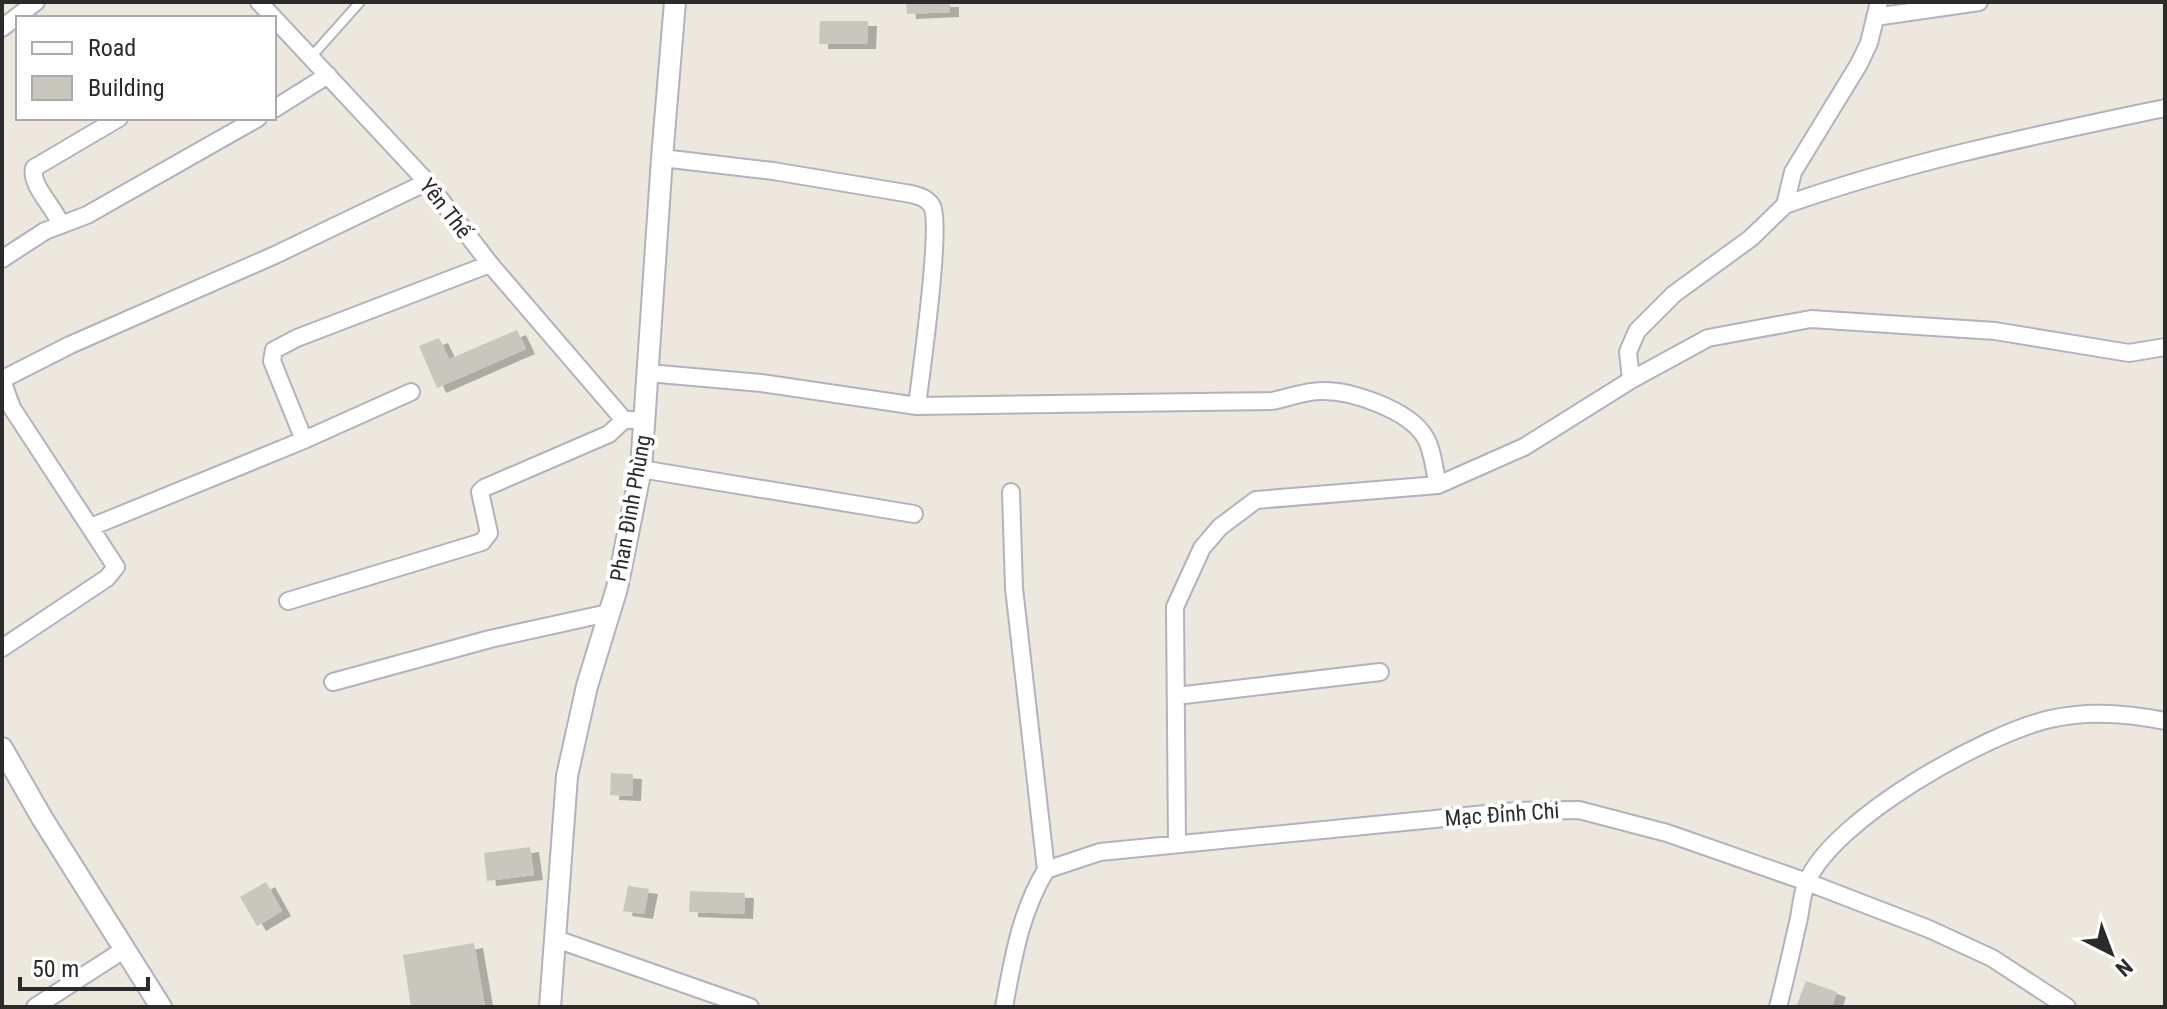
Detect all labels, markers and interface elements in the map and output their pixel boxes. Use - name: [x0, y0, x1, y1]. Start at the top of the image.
- legend: [16, 16, 276, 120]
- text: Road: [88, 34, 136, 62]
- text: Building: [88, 74, 165, 102]
- street label: Yên Thế: [415, 173, 478, 244]
- street label: Phan Đình Phùng: [605, 433, 656, 583]
- street label: Mạc Đỉnh Chi: [1444, 798, 1560, 831]
- north arrow: [2071, 913, 2151, 993]
- scale bar: [20, 941, 148, 991]
- text: N: [2111, 954, 2137, 981]
- text: 50 m: [32, 955, 79, 983]

